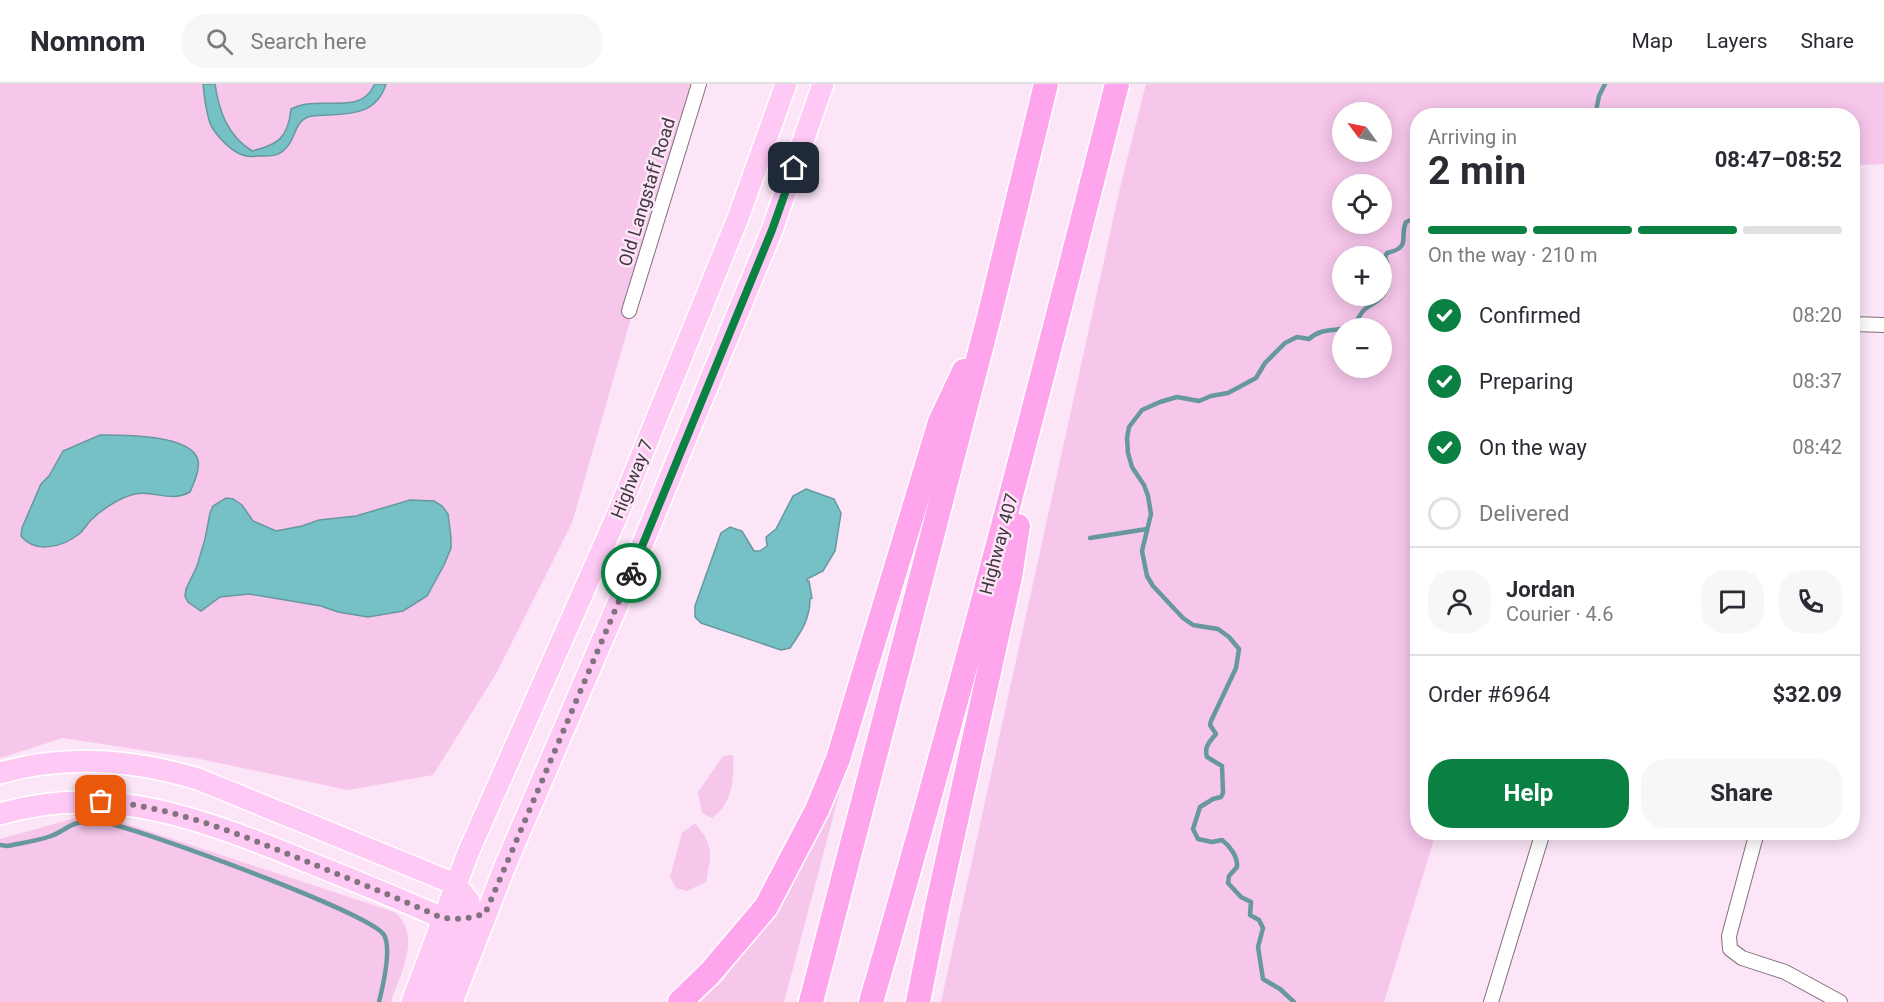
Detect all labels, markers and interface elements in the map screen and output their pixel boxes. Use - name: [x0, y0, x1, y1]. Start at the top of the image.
- search box: [182, 14, 602, 68]
- text: Nomnom: [30, 25, 146, 58]
- icon: search: [203, 25, 236, 58]
- text: Search here: [251, 29, 366, 54]
- text: Map: [1631, 29, 1673, 53]
- text: Layers: [1706, 29, 1767, 53]
- text: Share: [1800, 29, 1854, 53]
- north arrow: [1332, 102, 1392, 162]
- map controls: [1332, 102, 1392, 378]
- street label: Old Langstaff Road: [614, 115, 679, 269]
- text: Arriving in: [1428, 125, 1517, 149]
- pin: [768, 142, 819, 193]
- text: 08:47–08:52: [1715, 147, 1842, 172]
- text: 2 min: [1428, 148, 1526, 194]
- icon: home: [777, 151, 810, 184]
- button: locate: [1332, 174, 1392, 234]
- text: On the way · 210 m: [1428, 243, 1597, 267]
- button: +: [1332, 246, 1392, 306]
- icon: check: [1428, 299, 1461, 332]
- text: Confirmed: [1479, 303, 1581, 328]
- text: 08:20: [1792, 303, 1842, 327]
- button: −: [1332, 318, 1392, 378]
- icon: check: [1428, 365, 1461, 398]
- text: Preparing: [1479, 369, 1573, 394]
- text: 08:37: [1792, 369, 1842, 393]
- icon: check: [1428, 431, 1461, 464]
- text: On the way: [1479, 435, 1587, 460]
- text: 08:42: [1792, 435, 1842, 459]
- street label: Highway 7: [606, 436, 657, 521]
- street label: Highway 407: [975, 491, 1022, 597]
- text: Delivered: [1479, 501, 1569, 526]
- courier: [601, 543, 661, 603]
- icon: bike: [615, 557, 648, 590]
- button: person: [1428, 570, 1491, 633]
- button: chat: [1701, 570, 1764, 633]
- button: phone: [1779, 570, 1842, 633]
- text: Jordan: [1506, 577, 1575, 602]
- text: Courier · 4.6: [1506, 602, 1613, 626]
- text: Order #6964: [1428, 682, 1550, 707]
- text: $32.09: [1773, 682, 1842, 707]
- button: Help: [1428, 759, 1629, 828]
- button: Share: [1641, 759, 1842, 828]
- pin: [75, 775, 126, 826]
- icon: bag: [84, 784, 117, 817]

